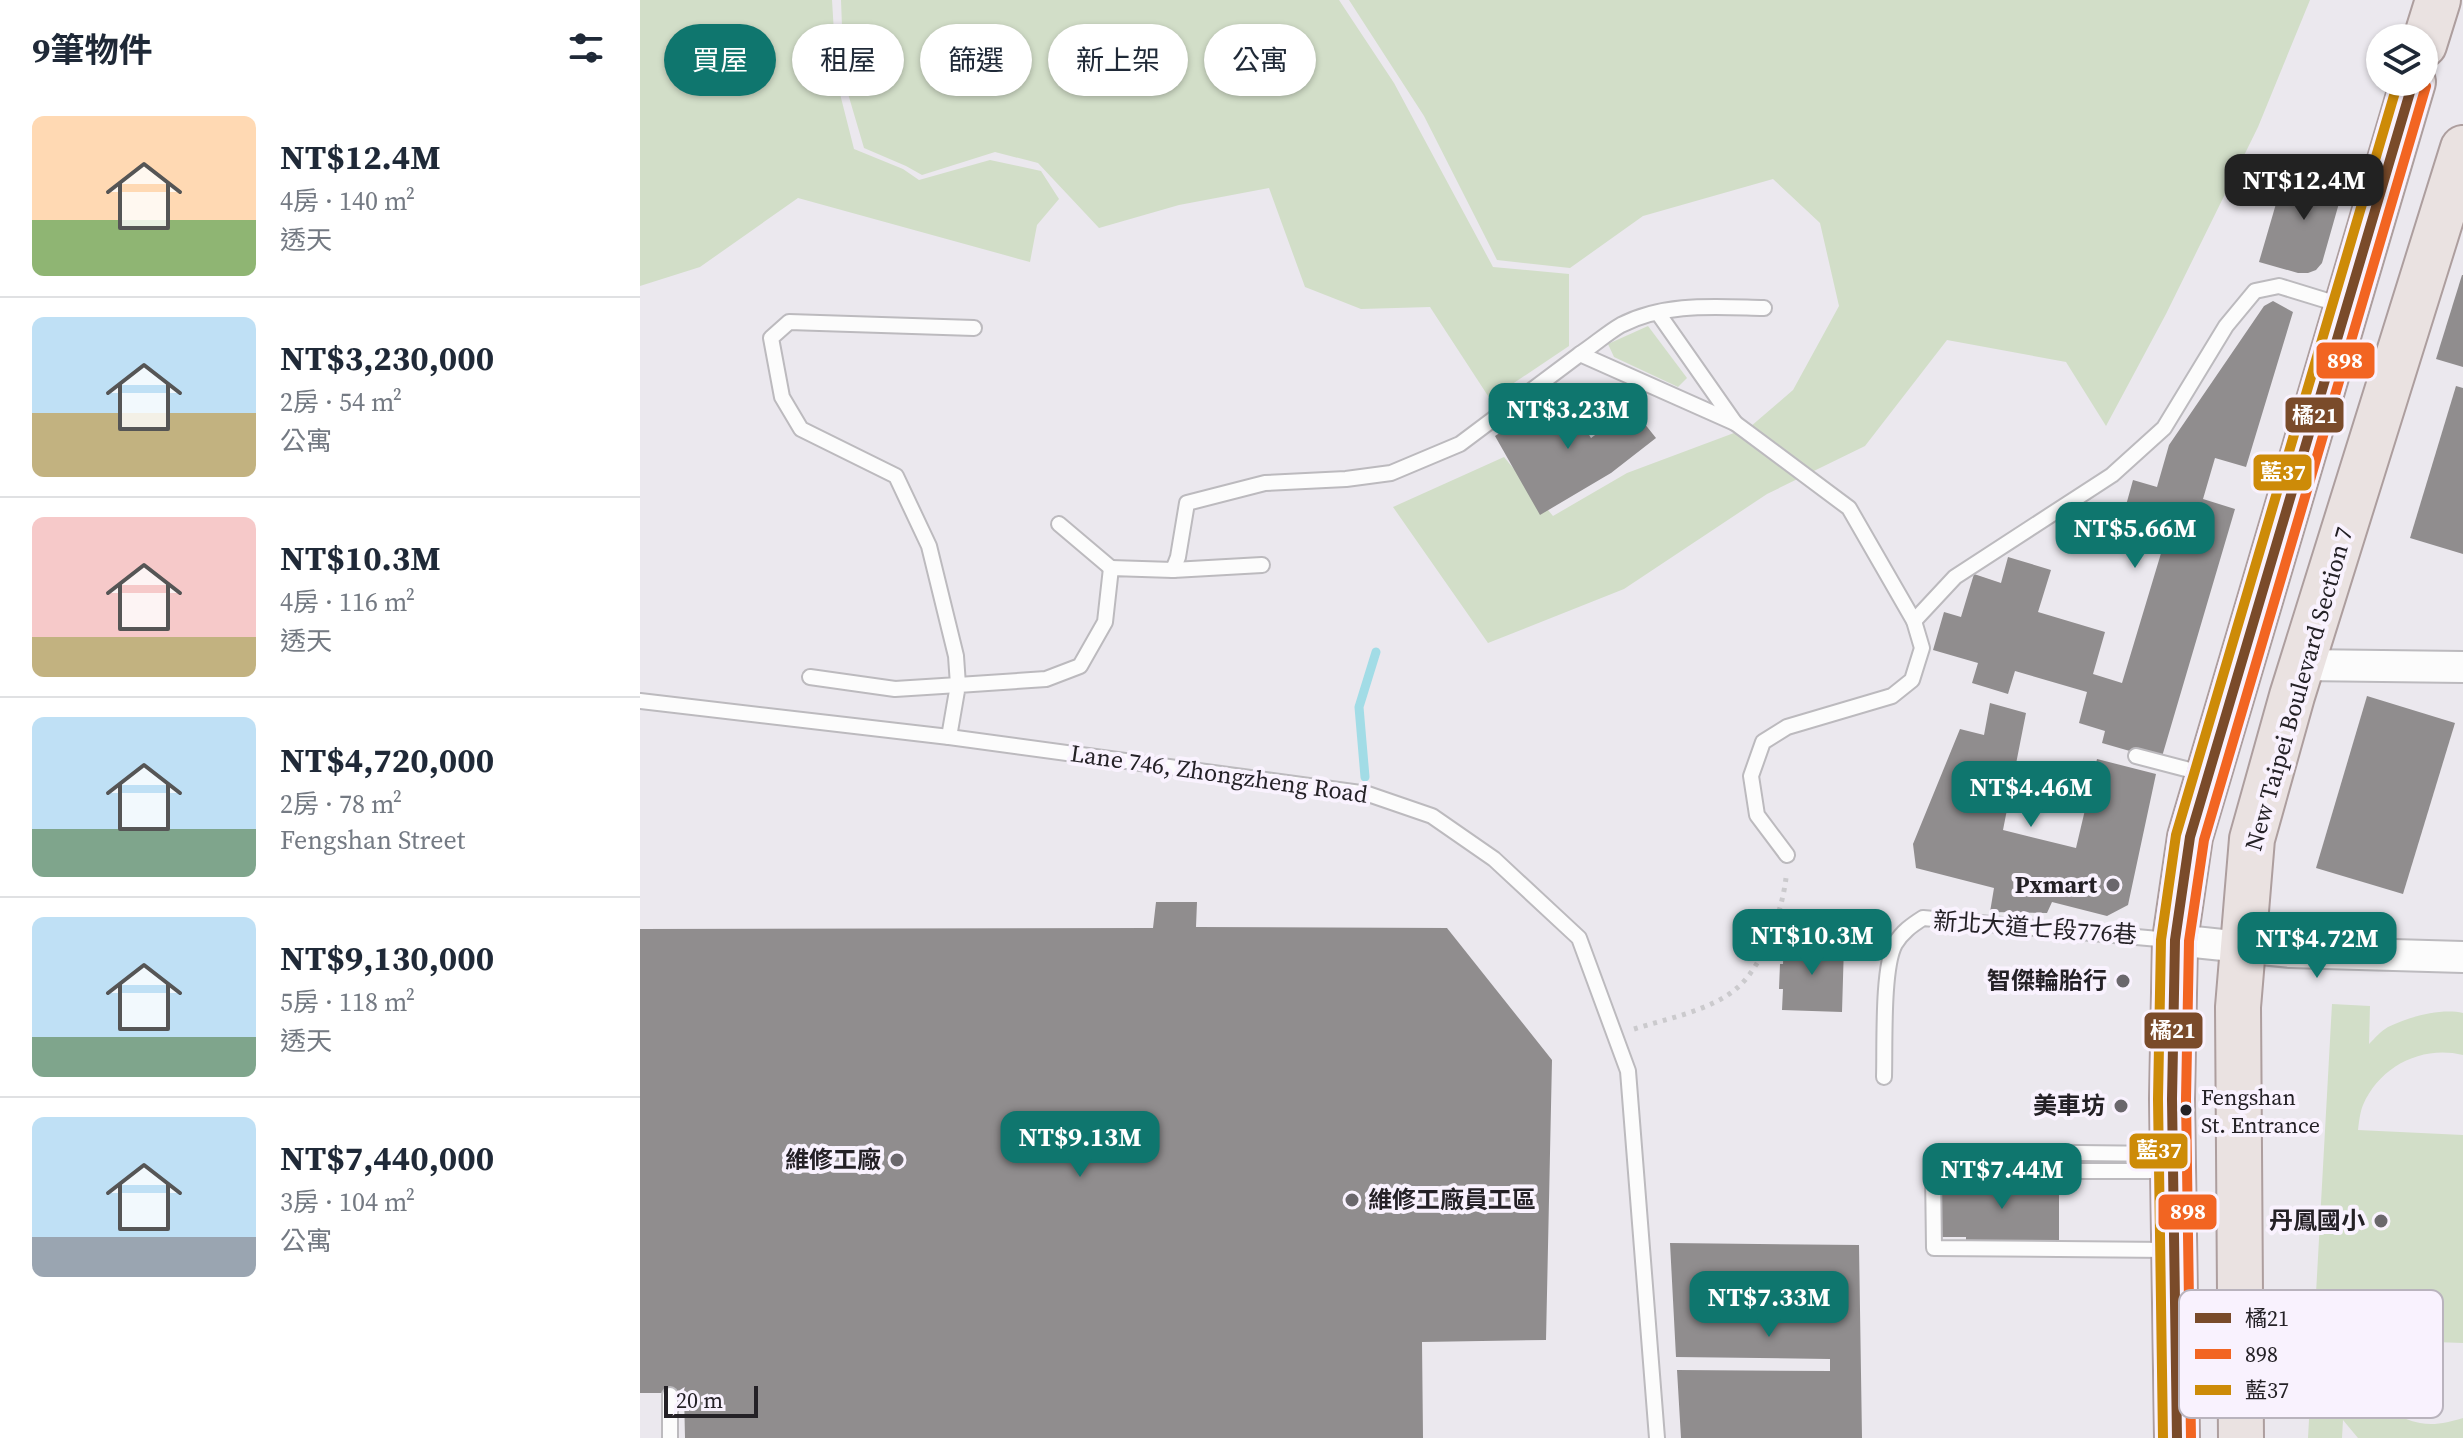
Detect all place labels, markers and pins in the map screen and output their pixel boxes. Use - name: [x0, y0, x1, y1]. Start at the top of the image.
- pin: NT$12.4M: [2221, 154, 2387, 222]
- pin: NT$3.23M: [1485, 383, 1651, 451]
- pin: NT$5.66M: [2052, 502, 2218, 570]
- pin: NT$4.46M: [1948, 761, 2114, 829]
- place label: Pxmart: [2015, 868, 2097, 901]
- marker: Pxmart: [2104, 876, 2122, 894]
- pin: NT$10.3M: [1729, 909, 1895, 977]
- pin: NT$4.72M: [2234, 912, 2400, 980]
- place label: 智傑輪胎行: [1987, 964, 2107, 997]
- marker: 智傑輪胎行: [2114, 972, 2132, 990]
- place label: Fengshan St. Entrance: [2201, 1082, 2320, 1140]
- place label: 美車坊: [2033, 1089, 2105, 1122]
- marker: 美車坊: [2112, 1097, 2130, 1115]
- marker: Fengshan St. Entrance: [2178, 1102, 2194, 1118]
- pin: NT$9.13M: [997, 1111, 1163, 1179]
- place label: 維修工廠: [785, 1143, 881, 1176]
- pin: NT$7.44M: [1919, 1143, 2085, 1211]
- marker: 維修工廠: [888, 1151, 906, 1169]
- place label: 維修工廠員工區: [1368, 1183, 1536, 1216]
- marker: 維修工廠員工區: [1343, 1191, 1361, 1209]
- place label: 丹鳳國小: [2269, 1204, 2365, 1237]
- marker: 丹鳳國小: [2372, 1212, 2390, 1230]
- pin: NT$7.33M: [1686, 1271, 1852, 1339]

